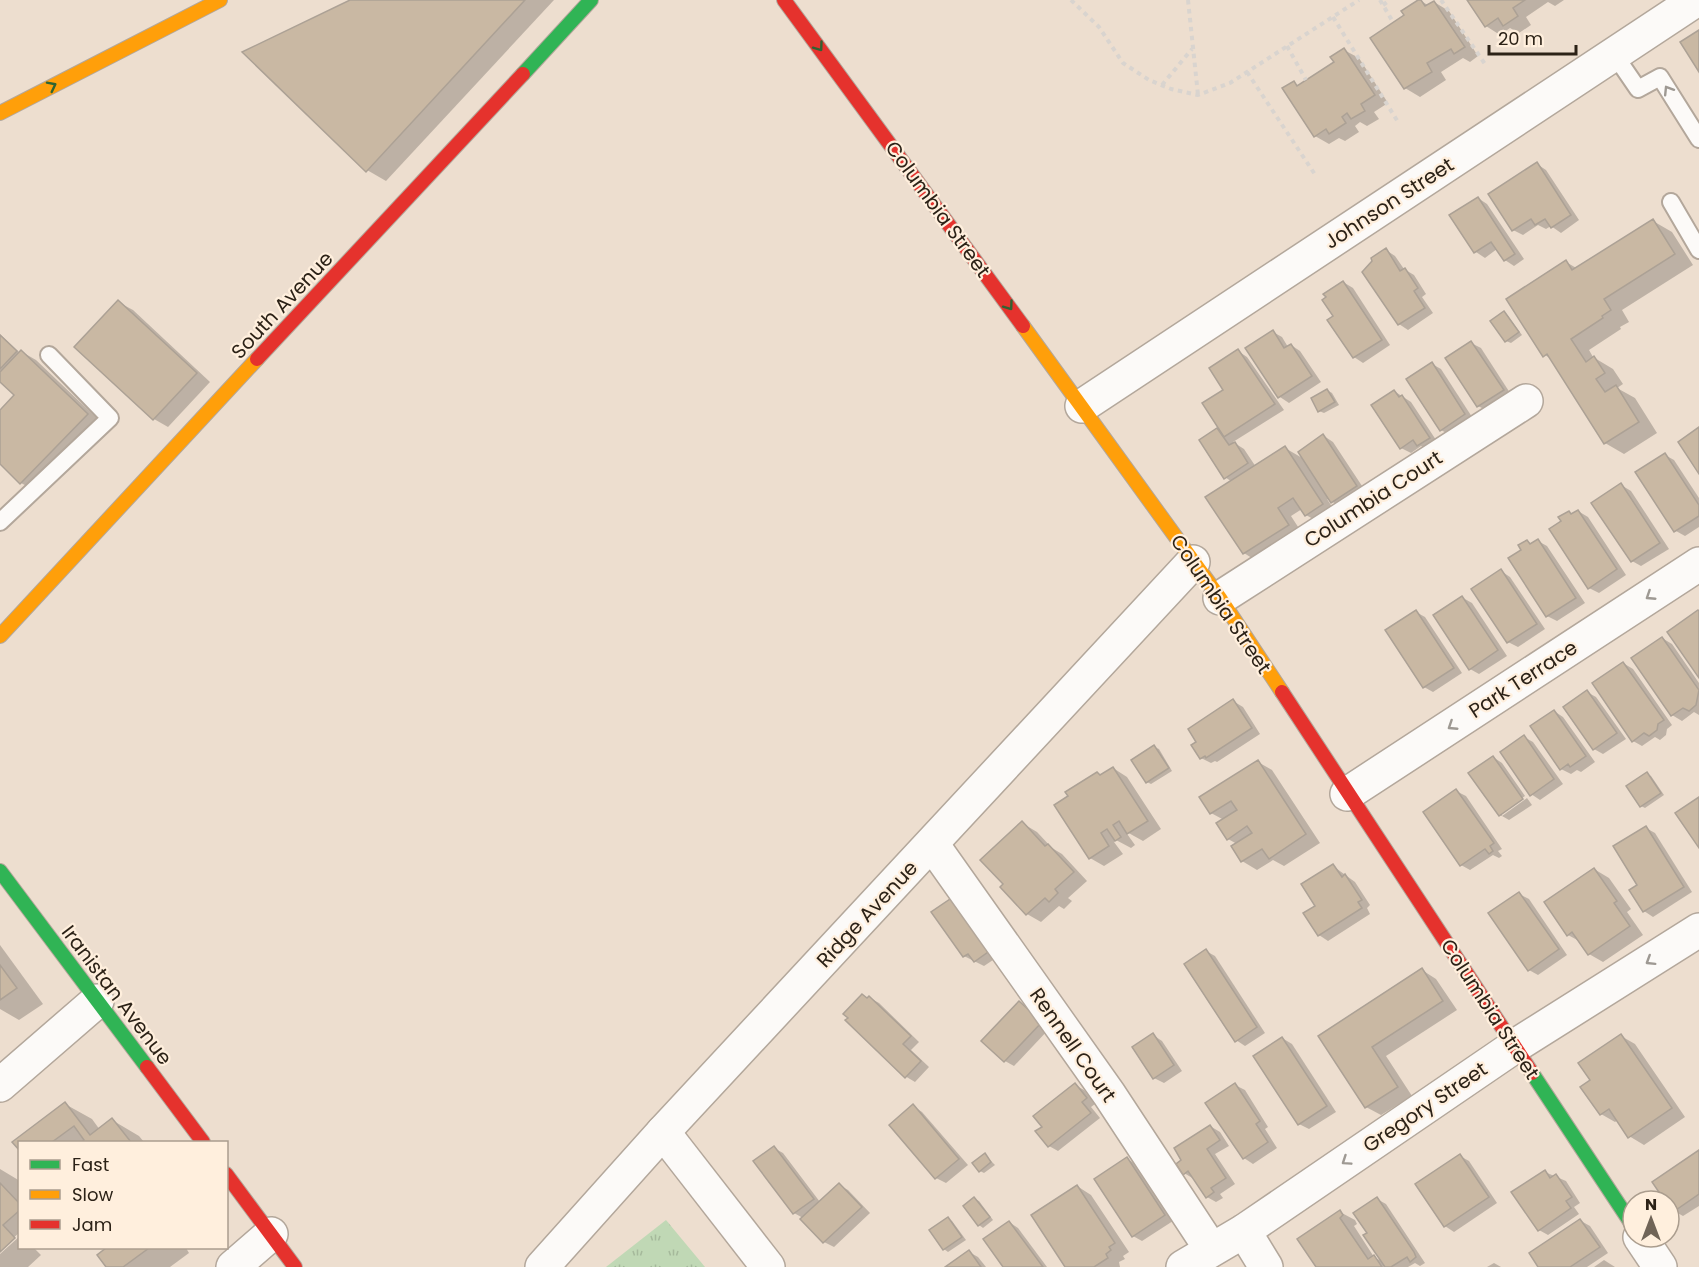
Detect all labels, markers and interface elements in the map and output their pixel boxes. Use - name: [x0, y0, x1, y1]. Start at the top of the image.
- scale bar: [1489, 18, 1576, 56]
- text: 20 m: [1498, 26, 1543, 51]
- one-way arrow: [811, 41, 822, 52]
- one-way arrow: [46, 82, 56, 93]
- one-way arrow: [1664, 85, 1675, 96]
- street label: Columbia Street: [879, 135, 997, 283]
- street label: Johnson Street: [1319, 151, 1459, 255]
- street label: South Avenue: [225, 245, 339, 365]
- one-way arrow: [1002, 299, 1013, 310]
- street label: Columbia Court: [1298, 444, 1448, 554]
- street label: Columbia Street: [1164, 529, 1278, 679]
- one-way arrow: [1646, 589, 1657, 600]
- street label: Park Terrace: [1463, 633, 1583, 725]
- one-way arrow: [1447, 718, 1458, 729]
- street label: Ridge Avenue: [810, 854, 924, 974]
- street label: Iranistan Avenue: [55, 919, 179, 1071]
- street label: Columbia Street: [1434, 933, 1546, 1085]
- one-way arrow: [1645, 954, 1656, 965]
- street label: Rennell Court: [1023, 982, 1123, 1108]
- street label: Gregory Street: [1357, 1055, 1493, 1159]
- legend: [18, 1141, 228, 1249]
- text: Fast: [72, 1152, 109, 1177]
- one-way arrow: [1342, 1154, 1353, 1165]
- text: Slow: [72, 1182, 114, 1207]
- north arrow: [1621, 1189, 1681, 1249]
- text: N: [1645, 1193, 1657, 1216]
- text: Jam: [72, 1212, 112, 1237]

